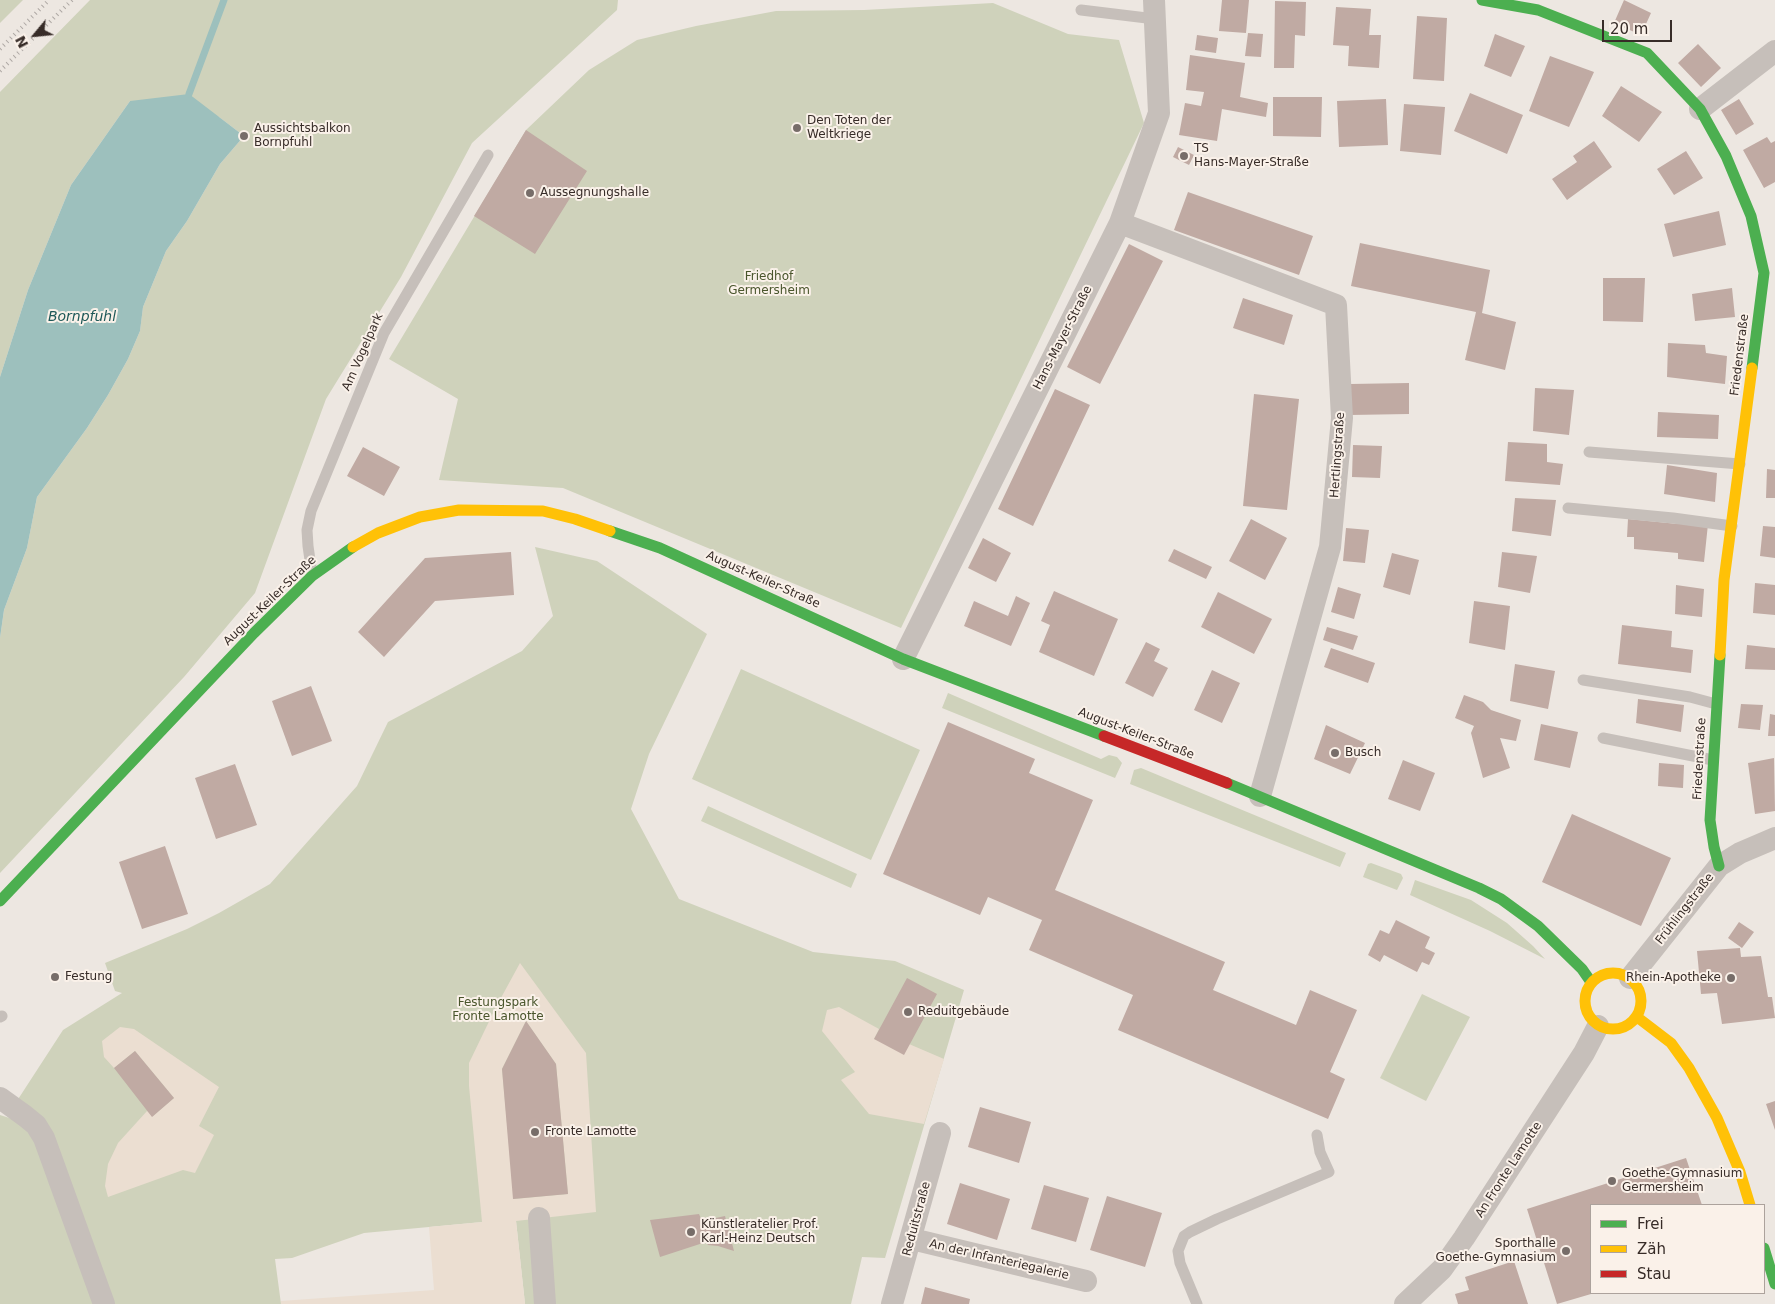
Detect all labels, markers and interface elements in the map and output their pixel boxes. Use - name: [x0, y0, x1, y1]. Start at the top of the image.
- north arrow: [10, 10, 60, 60]
- scale bar: [1605, 10, 1675, 42]
- text: 20 m: [1610, 20, 1648, 38]
- text: N: [12, 33, 32, 51]
- place label: Den Toten der Weltkriege: [807, 114, 891, 142]
- place label: Aussichtsbalkon Bornpfuhl: [254, 122, 351, 150]
- marker: Den Toten der Weltkriege: [791, 122, 803, 134]
- marker: Aussichtsbalkon Bornpfuhl: [238, 130, 250, 142]
- place label: TS Hans-Mayer-Straße: [1194, 142, 1309, 170]
- marker: TS Hans-Mayer-Straße: [1178, 150, 1190, 162]
- place label: Aussegnungshalle: [540, 186, 649, 200]
- marker: Aussegnungshalle: [524, 187, 536, 199]
- park label: Friedhof Germersheim: [728, 270, 810, 298]
- street label: Hans-Mayer-Straße: [1031, 284, 1095, 392]
- water label: Bornpfuhl: [48, 309, 116, 325]
- street label: Am Vogelpark: [339, 311, 387, 393]
- street label: Friedenstraße: [1728, 313, 1752, 397]
- street label: Hertlingstraße: [1328, 412, 1348, 498]
- street label: August-Keiler-Straße: [704, 548, 822, 612]
- street label: August-Keiler-Straße: [221, 553, 319, 649]
- street label: August-Keiler-Straße: [1076, 705, 1196, 763]
- street label: Friedenstraße: [1691, 717, 1709, 801]
- place label: Busch: [1345, 746, 1381, 760]
- marker: Busch: [1329, 747, 1341, 759]
- street label: Frühlingstraße: [1653, 871, 1717, 947]
- place label: Festung: [65, 970, 112, 984]
- marker: Festung: [49, 971, 61, 983]
- place label: Rhein-Apotheke: [1626, 971, 1721, 985]
- marker: Rhein-Apotheke: [1725, 972, 1737, 984]
- park label: Festungspark Fronte Lamotte: [452, 996, 544, 1024]
- place label: Reduitgebäude: [918, 1005, 1009, 1019]
- marker: Reduitgebäude: [902, 1006, 914, 1018]
- street label: An Fronte Lamotte: [1473, 1120, 1545, 1220]
- place label: Fronte Lamotte: [545, 1125, 636, 1139]
- marker: Fronte Lamotte: [529, 1126, 541, 1138]
- place label: Goethe-Gymnasium Germersheim: [1622, 1167, 1742, 1195]
- marker: Goethe-Gymnasium Germersheim: [1606, 1175, 1618, 1187]
- street label: Reduitstraße: [900, 1180, 934, 1258]
- legend: [1590, 1204, 1765, 1294]
- text: Frei: [1637, 1215, 1664, 1233]
- place label: Künstleratelier Prof. Karl-Heinz Deutsch: [701, 1218, 819, 1246]
- marker: Künstleratelier Prof. Karl-Heinz Deutsch: [685, 1226, 697, 1238]
- street label: An der Infanteriegalerie: [928, 1237, 1070, 1283]
- place label: Sporthalle Goethe-Gymnasium: [1436, 1237, 1556, 1265]
- text: Zäh: [1637, 1240, 1666, 1258]
- marker: Sporthalle Goethe-Gymnasium: [1560, 1245, 1572, 1257]
- text: Stau: [1637, 1265, 1671, 1283]

